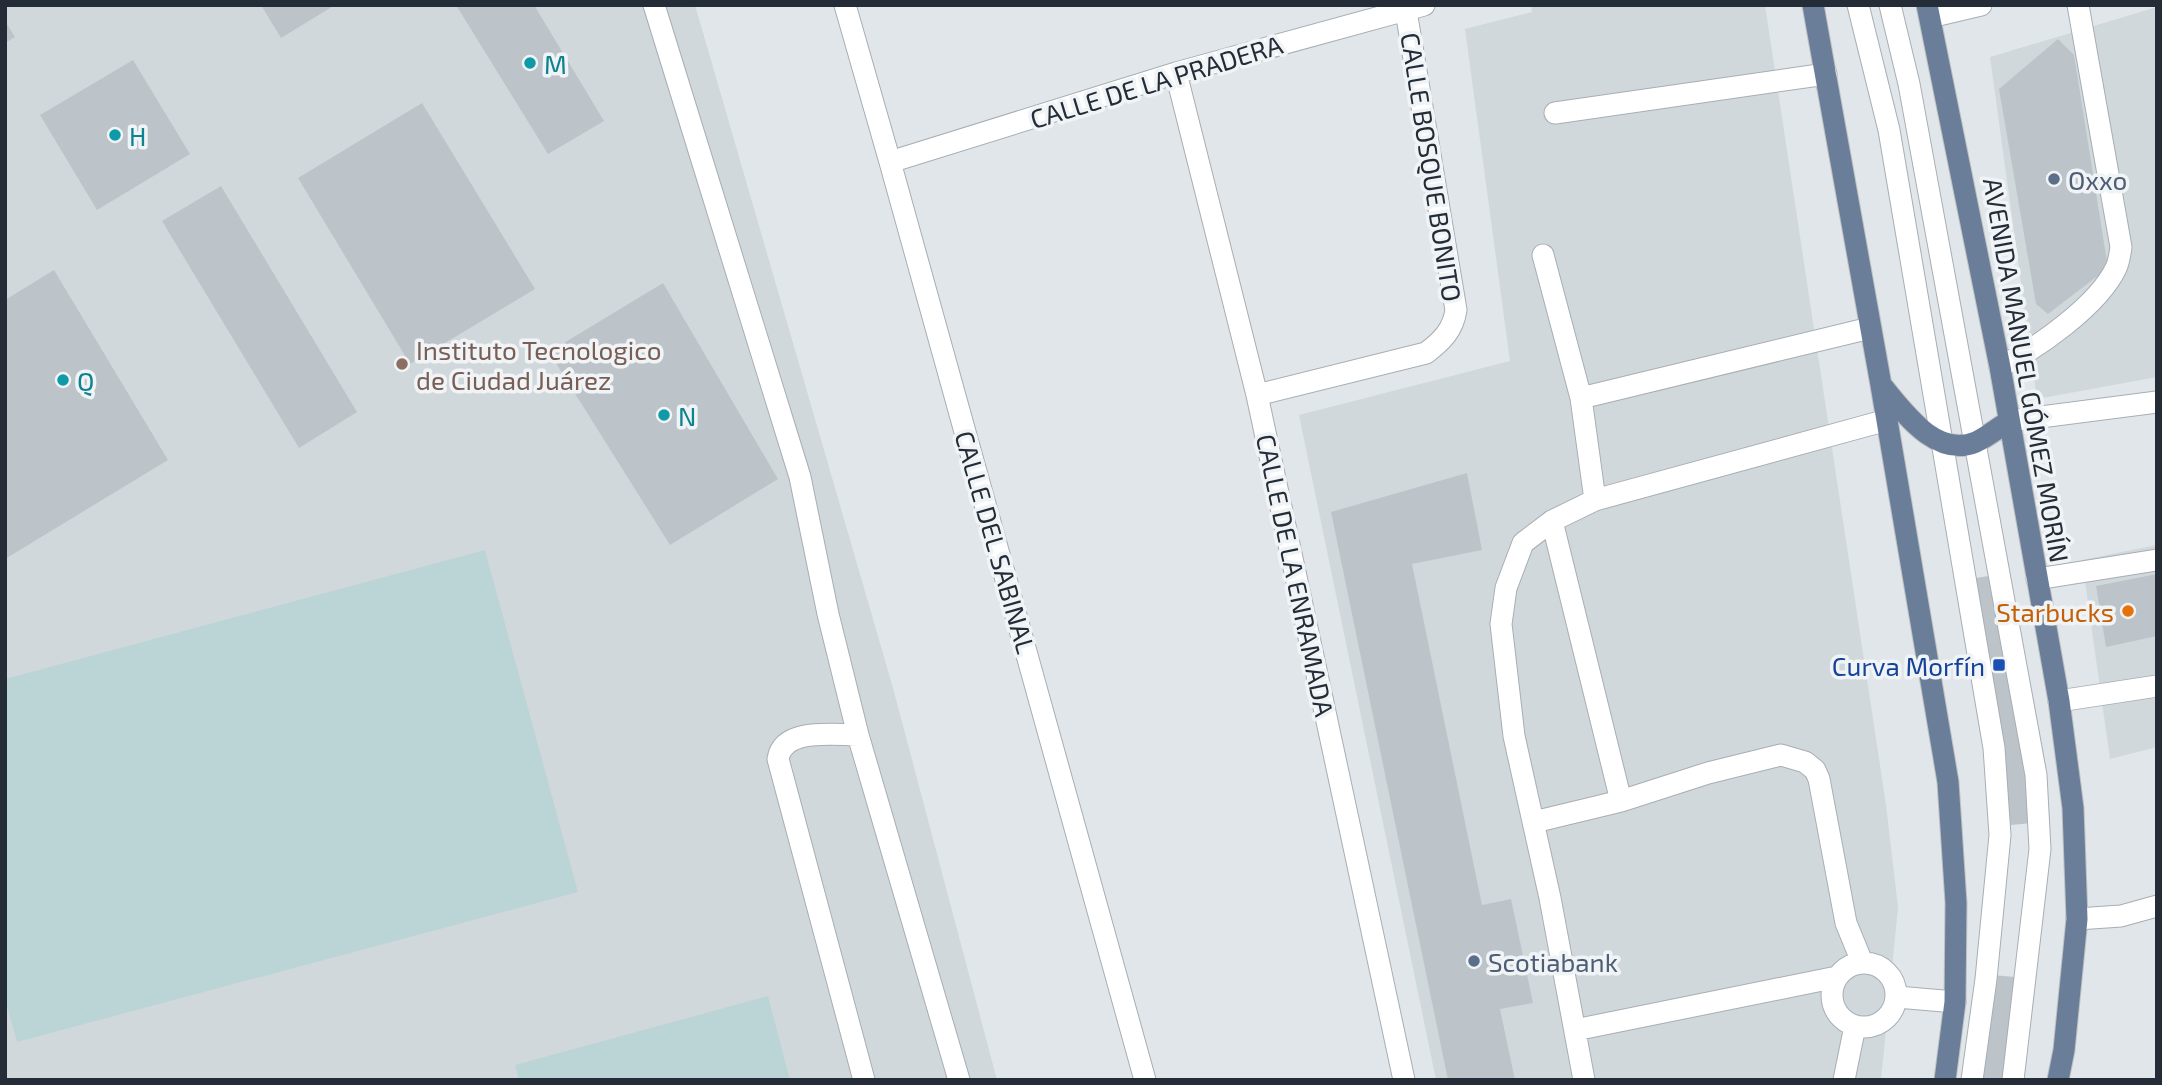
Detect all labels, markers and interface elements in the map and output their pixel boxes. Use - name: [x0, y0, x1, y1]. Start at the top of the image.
- street label: CALLE DE LA PRADERA: [1026, 28, 1286, 134]
- street label: CALLE BOSQUE BONITO: [1395, 30, 1469, 304]
- place label: M: [544, 48, 567, 79]
- marker: M: [522, 55, 538, 71]
- place label: H: [129, 120, 146, 151]
- marker: H: [107, 127, 123, 143]
- place label: Oxxo: [2068, 164, 2127, 195]
- marker: Oxxo: [2046, 171, 2062, 187]
- street label: AVENIDA MANUEL GÓMEZ MORÍN: [1978, 175, 2076, 565]
- place label: Instituto Tecnologico de Ciudad Juárez: [416, 334, 662, 395]
- marker: Instituto Tecnologico de Ciudad Juárez: [394, 356, 410, 372]
- place label: Q: [77, 365, 94, 396]
- marker: Q: [55, 372, 71, 388]
- place label: N: [678, 400, 696, 431]
- marker: N: [656, 407, 672, 423]
- street label: CALLE DEL SABINAL: [949, 427, 1043, 657]
- street label: CALLE DE LA ENRAMADA: [1251, 431, 1341, 719]
- place label: Starbucks: [1996, 596, 2114, 627]
- marker: Starbucks: [2120, 603, 2136, 619]
- place label: Curva Morfín: [1832, 650, 1985, 681]
- marker: Curva Morfín: [1991, 657, 2007, 673]
- place label: Scotiabank: [1488, 946, 1618, 977]
- marker: Scotiabank: [1466, 953, 1482, 969]

